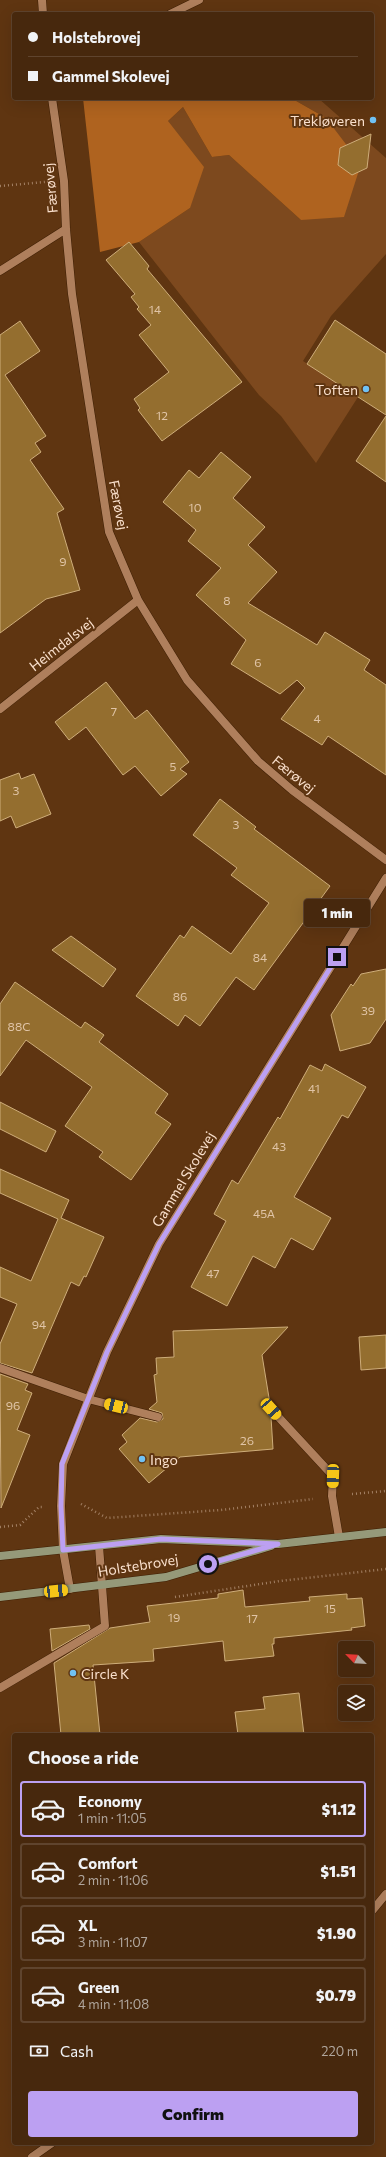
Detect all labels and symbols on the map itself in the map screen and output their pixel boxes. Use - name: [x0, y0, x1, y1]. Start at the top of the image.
- place label: Trekløveren: [290, 112, 365, 129]
- marker: Trekløveren: [368, 115, 378, 125]
- street label: Færøvej: [39, 162, 61, 214]
- house number: 14: [149, 302, 161, 316]
- place label: Toften: [315, 381, 358, 398]
- marker: Toften: [361, 384, 371, 394]
- house number: 12: [156, 408, 168, 422]
- street label: Færøvej: [106, 479, 132, 531]
- house number: 10: [189, 500, 202, 514]
- house number: 9: [59, 554, 67, 568]
- house number: 8: [223, 593, 231, 607]
- street label: Heimdalsvej: [26, 614, 96, 674]
- house number: 6: [254, 655, 262, 669]
- house number: 7: [111, 704, 117, 718]
- house number: 4: [313, 711, 321, 725]
- street label: Færøvej: [269, 751, 319, 797]
- house number: 5: [170, 759, 177, 773]
- house number: 3: [13, 783, 20, 797]
- house number: 3: [233, 817, 240, 831]
- callout: 1 min: [304, 899, 370, 927]
- route end: [328, 948, 346, 966]
- house number: 84: [253, 950, 267, 964]
- house number: 86: [173, 989, 187, 1003]
- house number: 39: [361, 1003, 375, 1017]
- house number: 88C: [8, 1019, 30, 1033]
- house number: 41: [308, 1081, 320, 1095]
- street label: Gammel Skolevej: [148, 1128, 218, 1230]
- house number: 43: [272, 1139, 286, 1153]
- house number: 45A: [253, 1206, 275, 1220]
- house number: 47: [206, 1266, 220, 1280]
- house number: 94: [32, 1317, 46, 1331]
- car: [259, 1396, 283, 1422]
- car: [103, 1397, 129, 1415]
- house number: 96: [6, 1398, 20, 1412]
- house number: 26: [240, 1433, 254, 1447]
- place label: Ingo: [150, 1451, 178, 1468]
- marker: Ingo: [137, 1454, 147, 1464]
- car: [327, 1464, 339, 1488]
- street label: Holstebrovej: [96, 1550, 180, 1580]
- route start: [199, 1555, 217, 1573]
- car: [43, 1584, 69, 1598]
- house number: 15: [324, 1601, 336, 1615]
- house number: 19: [168, 1610, 180, 1624]
- house number: 17: [246, 1611, 258, 1625]
- north arrow: [338, 1641, 374, 1677]
- place label: Circle K: [81, 1665, 129, 1682]
- marker: Circle K: [68, 1668, 78, 1678]

